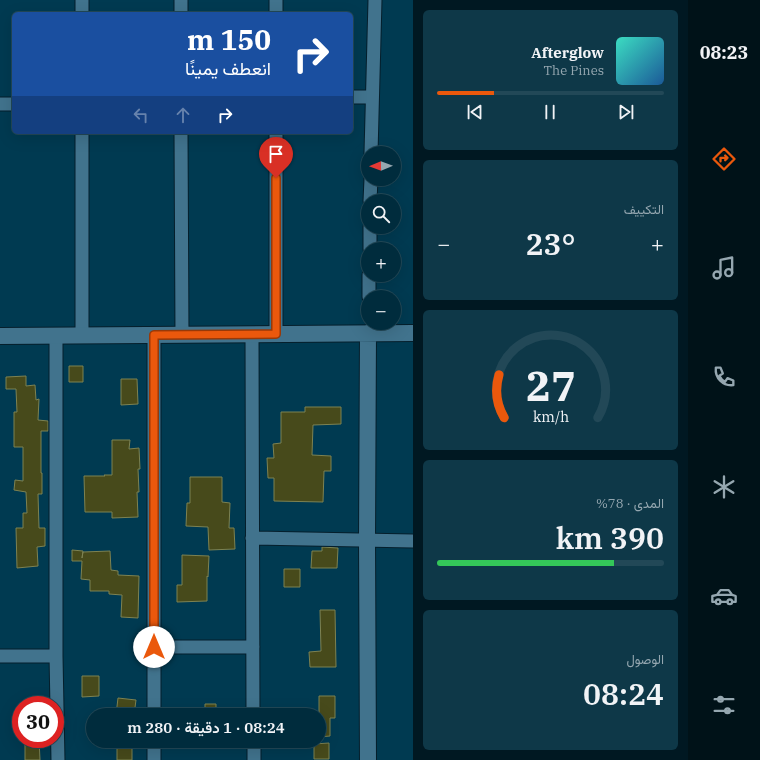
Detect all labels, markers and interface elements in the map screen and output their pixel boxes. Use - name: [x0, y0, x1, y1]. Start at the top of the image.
- text: 150 m: [187, 21, 271, 58]
- icon: right: [285, 28, 337, 80]
- text: 08:23: [700, 41, 748, 64]
- text: Afterglow: [531, 43, 604, 62]
- text: انعطف يمينًا: [185, 57, 271, 80]
- text: The Pines: [544, 62, 604, 79]
- icon: previous: [464, 101, 486, 123]
- icon: pause: [539, 101, 561, 123]
- icon: next: [615, 101, 637, 123]
- icon: left: [130, 104, 152, 126]
- icon: ahead: [172, 104, 194, 126]
- icon: right: [214, 104, 236, 126]
- pin: [259, 137, 293, 178]
- icon: arrive: [265, 143, 287, 165]
- icon: directions: [710, 145, 738, 173]
- north arrow: [361, 146, 401, 186]
- map controls: [361, 146, 401, 330]
- button: search: [361, 194, 401, 234]
- text: التكييف: [624, 201, 664, 218]
- text: 23°: [525, 224, 576, 263]
- text: −: [437, 229, 450, 258]
- text: +: [651, 229, 664, 258]
- button: +: [361, 242, 401, 282]
- icon: music: [710, 254, 738, 282]
- button: −: [361, 290, 401, 330]
- text: 27: [526, 358, 575, 412]
- icon: phone: [710, 363, 738, 391]
- text: km/h: [532, 407, 569, 426]
- icon: climate: [710, 473, 738, 501]
- text: المدى · 78%: [596, 495, 664, 512]
- text: 390 km: [556, 518, 664, 557]
- icon: car: [710, 582, 738, 610]
- position arrow: [133, 626, 175, 668]
- text: الوصول: [626, 651, 664, 668]
- text: 08:24: [583, 674, 664, 713]
- icon: filters: [710, 691, 738, 719]
- speed limit sign: 30: [12, 696, 64, 748]
- text: 08:24 · 1 دقيقة · 280 m: [127, 718, 285, 737]

